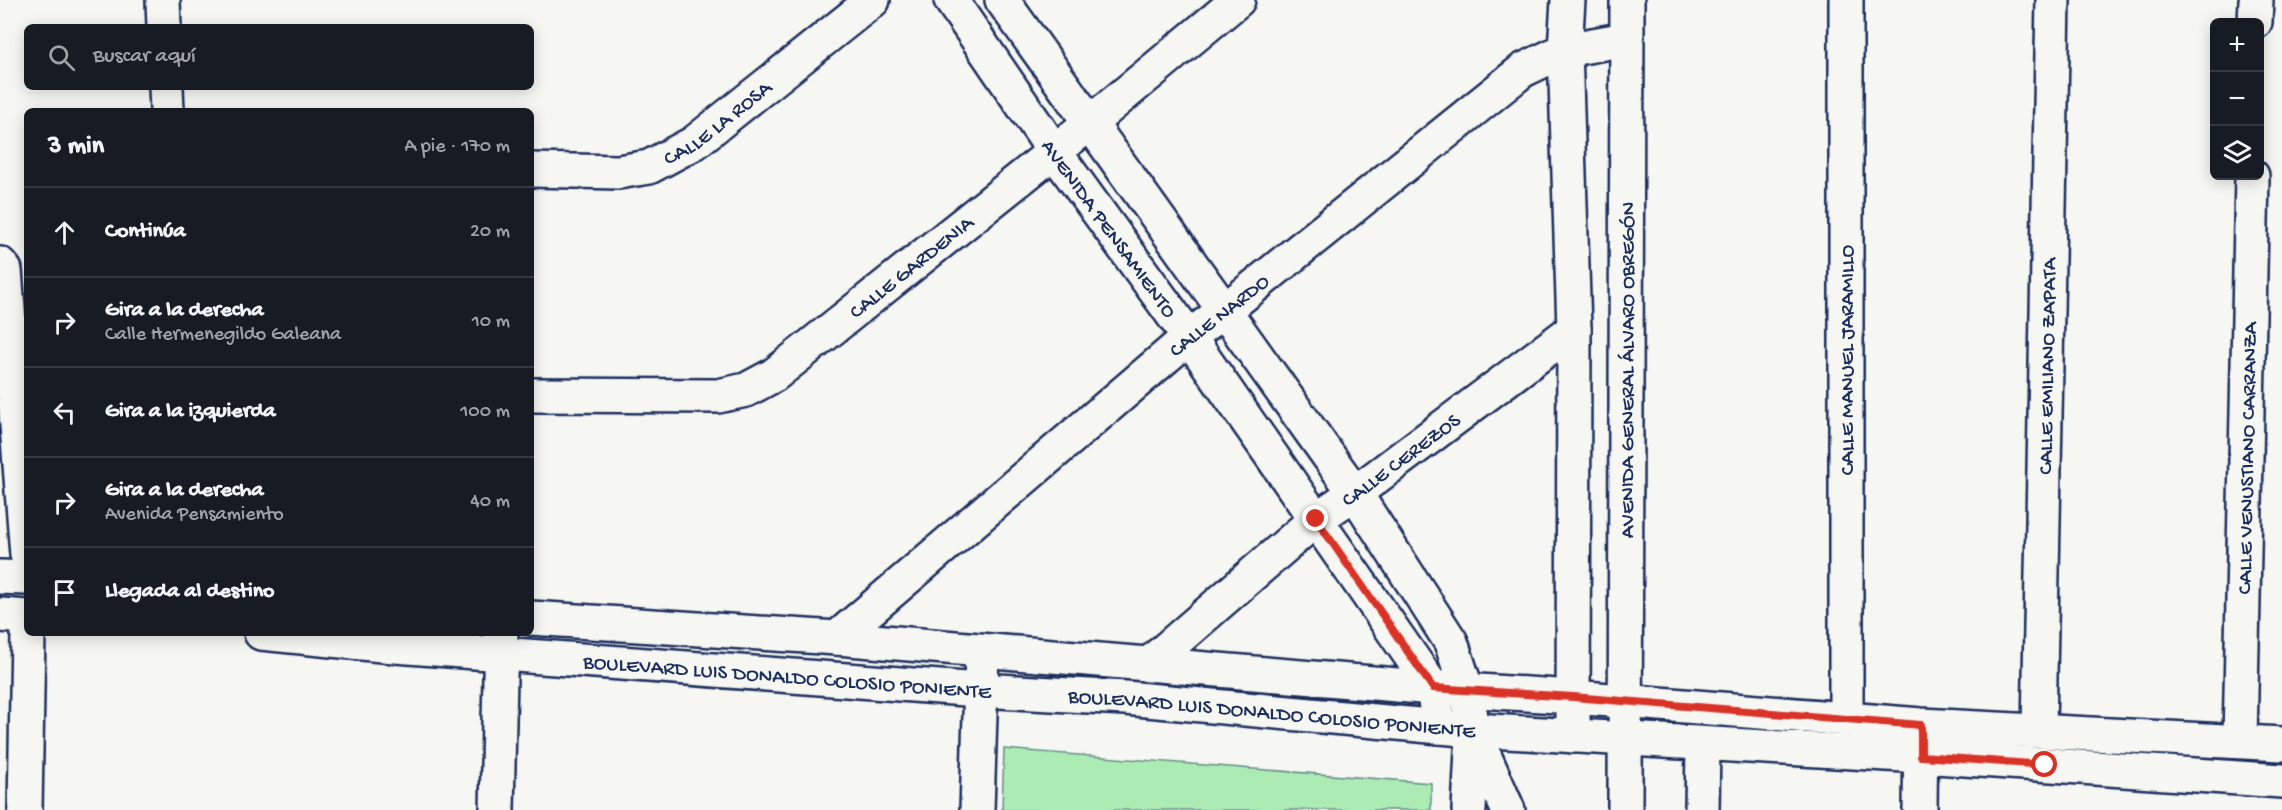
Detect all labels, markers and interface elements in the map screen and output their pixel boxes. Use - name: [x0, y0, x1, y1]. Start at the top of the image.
- map controls: [2210, 18, 2264, 180]
- button: +: [2210, 18, 2264, 72]
- search box: [24, 24, 534, 90]
- icon: search: [45, 41, 78, 74]
- text: Buscar aquí: [93, 44, 196, 70]
- button: −: [2210, 72, 2264, 126]
- street label: CALLE LA ROSA: [660, 76, 779, 173]
- button: layers: [2210, 126, 2264, 180]
- text: 3 min: [48, 132, 104, 163]
- text: A pie · 170 m: [404, 136, 510, 159]
- street label: AVENIDA PENSAMIENTO: [1034, 136, 1180, 325]
- street label: AVENIDA GENERAL ÁLVARO OBREGÓN: [1616, 202, 1643, 538]
- street label: CALLE GARDENIA: [846, 211, 981, 326]
- icon: ahead: [48, 216, 81, 249]
- text: Continúa: [105, 219, 186, 245]
- text: 20 m: [470, 221, 510, 244]
- street label: CALLE MANUEL JARAMILLO: [1837, 245, 1862, 475]
- street label: CALLE EMILIANO ZAPATA: [2035, 256, 2064, 475]
- street label: CALLE NARDO: [1165, 270, 1276, 364]
- text: Gira a la derecha: [105, 298, 263, 324]
- icon: right: [48, 306, 81, 339]
- text: 10 m: [472, 311, 510, 334]
- street label: CALLE VENUSTIANO CARRANZA: [2234, 320, 2265, 595]
- text: Calle Hermenegildo Galeana: [105, 324, 341, 347]
- icon: left: [48, 396, 81, 429]
- text: Gira a la izquierda: [105, 399, 276, 425]
- text: 100 m: [460, 401, 510, 424]
- street label: CALLE CEREZOS: [1338, 409, 1467, 514]
- text: Gira a la derecha: [105, 478, 263, 504]
- icon: right: [48, 486, 81, 519]
- text: 40 m: [470, 491, 510, 514]
- text: Avenida Pensamiento: [105, 504, 284, 527]
- route end: [1302, 505, 1328, 531]
- icon: arrive: [48, 576, 81, 609]
- text: Llegada al destino: [105, 579, 275, 605]
- street label: BOULEVARD LUIS DONALDO COLOSIO PONIENTE: [581, 651, 993, 707]
- street label: BOULEVARD LUIS DONALDO COLOSIO PONIENTE: [1066, 686, 1477, 746]
- route start: [2031, 751, 2057, 777]

